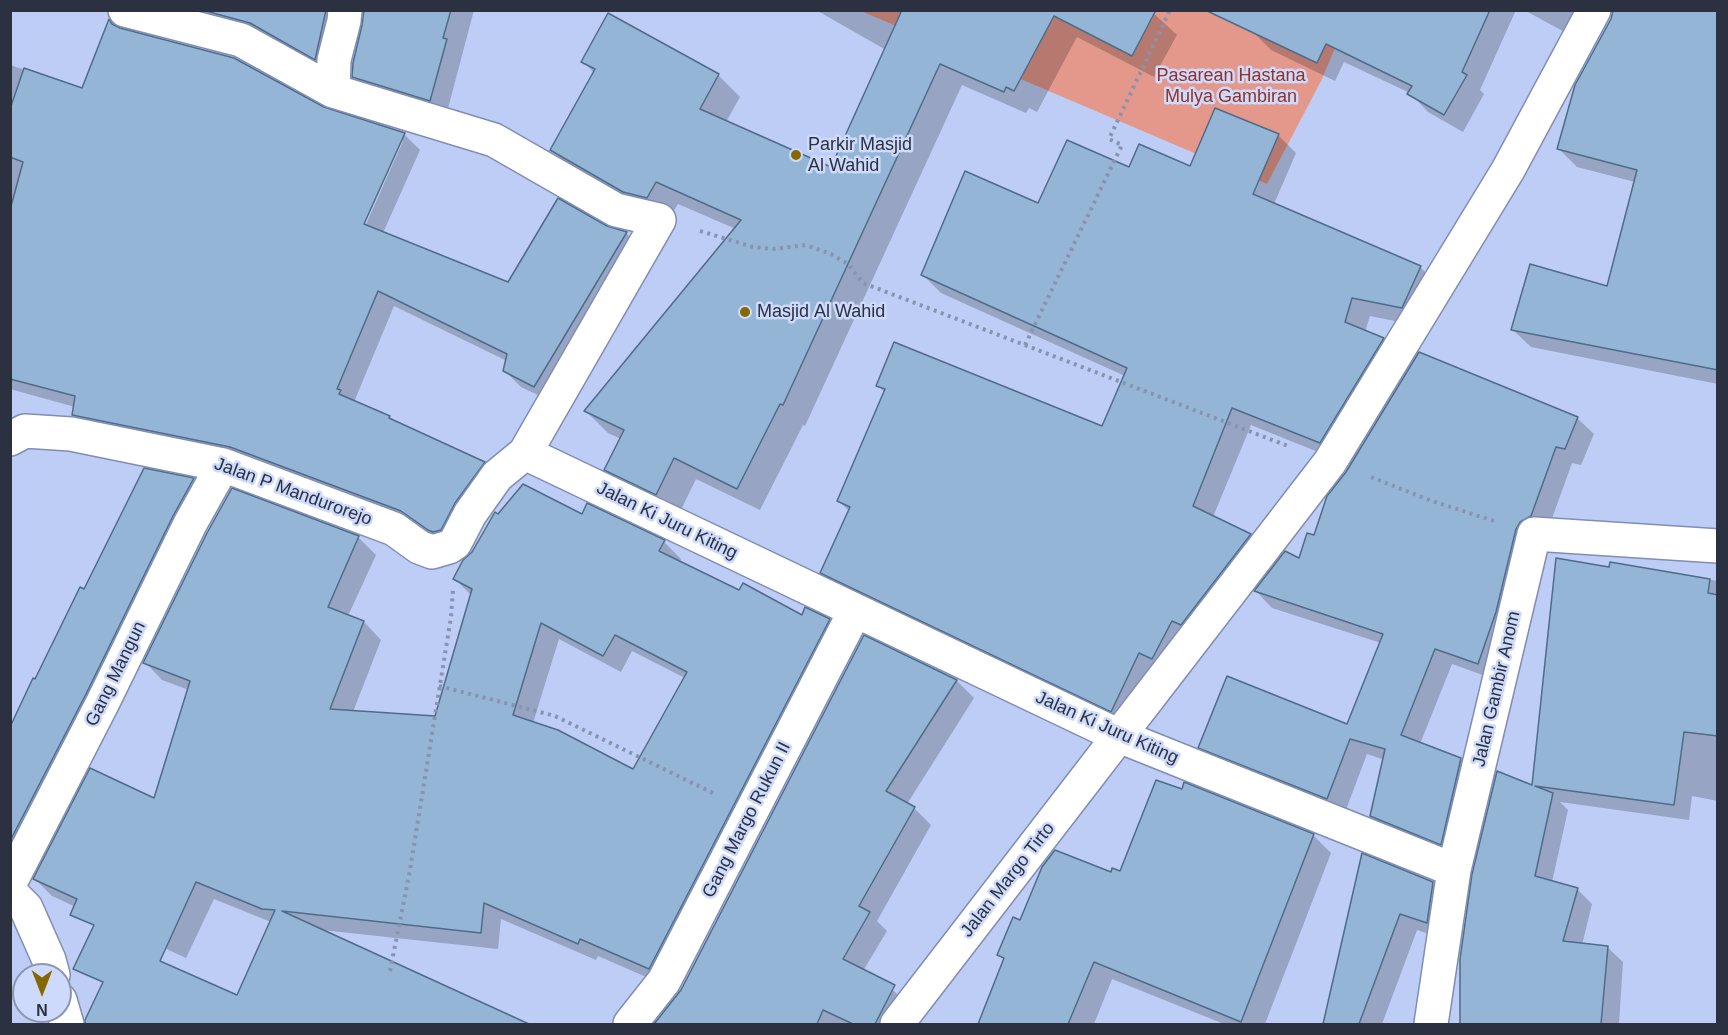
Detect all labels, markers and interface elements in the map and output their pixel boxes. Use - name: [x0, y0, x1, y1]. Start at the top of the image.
- park label: Pasarean Hastana Mulya Gambiran: [1156, 65, 1306, 107]
- place label: Parkir Masjid Al Wahid: [808, 134, 912, 176]
- marker: Parkir Masjid Al Wahid: [789, 148, 803, 162]
- place label: Masjid Al Wahid: [757, 301, 885, 323]
- marker: Masjid Al Wahid: [738, 305, 752, 319]
- street label: Jalan P Mandurorejo: [211, 453, 375, 531]
- street label: Jalan Ki Juru Kiting: [593, 478, 741, 564]
- street label: Jalan Gambir Anom: [1469, 609, 1525, 769]
- street label: Gang Mangun: [81, 618, 151, 730]
- street label: Jalan Ki Juru Kiting: [1032, 687, 1182, 769]
- street label: Gang Margo Rukun II: [698, 738, 796, 902]
- street label: Jalan Margo Tirto: [957, 818, 1059, 942]
- north arrow: [12, 963, 72, 1023]
- text: N: [36, 1001, 48, 1018]

